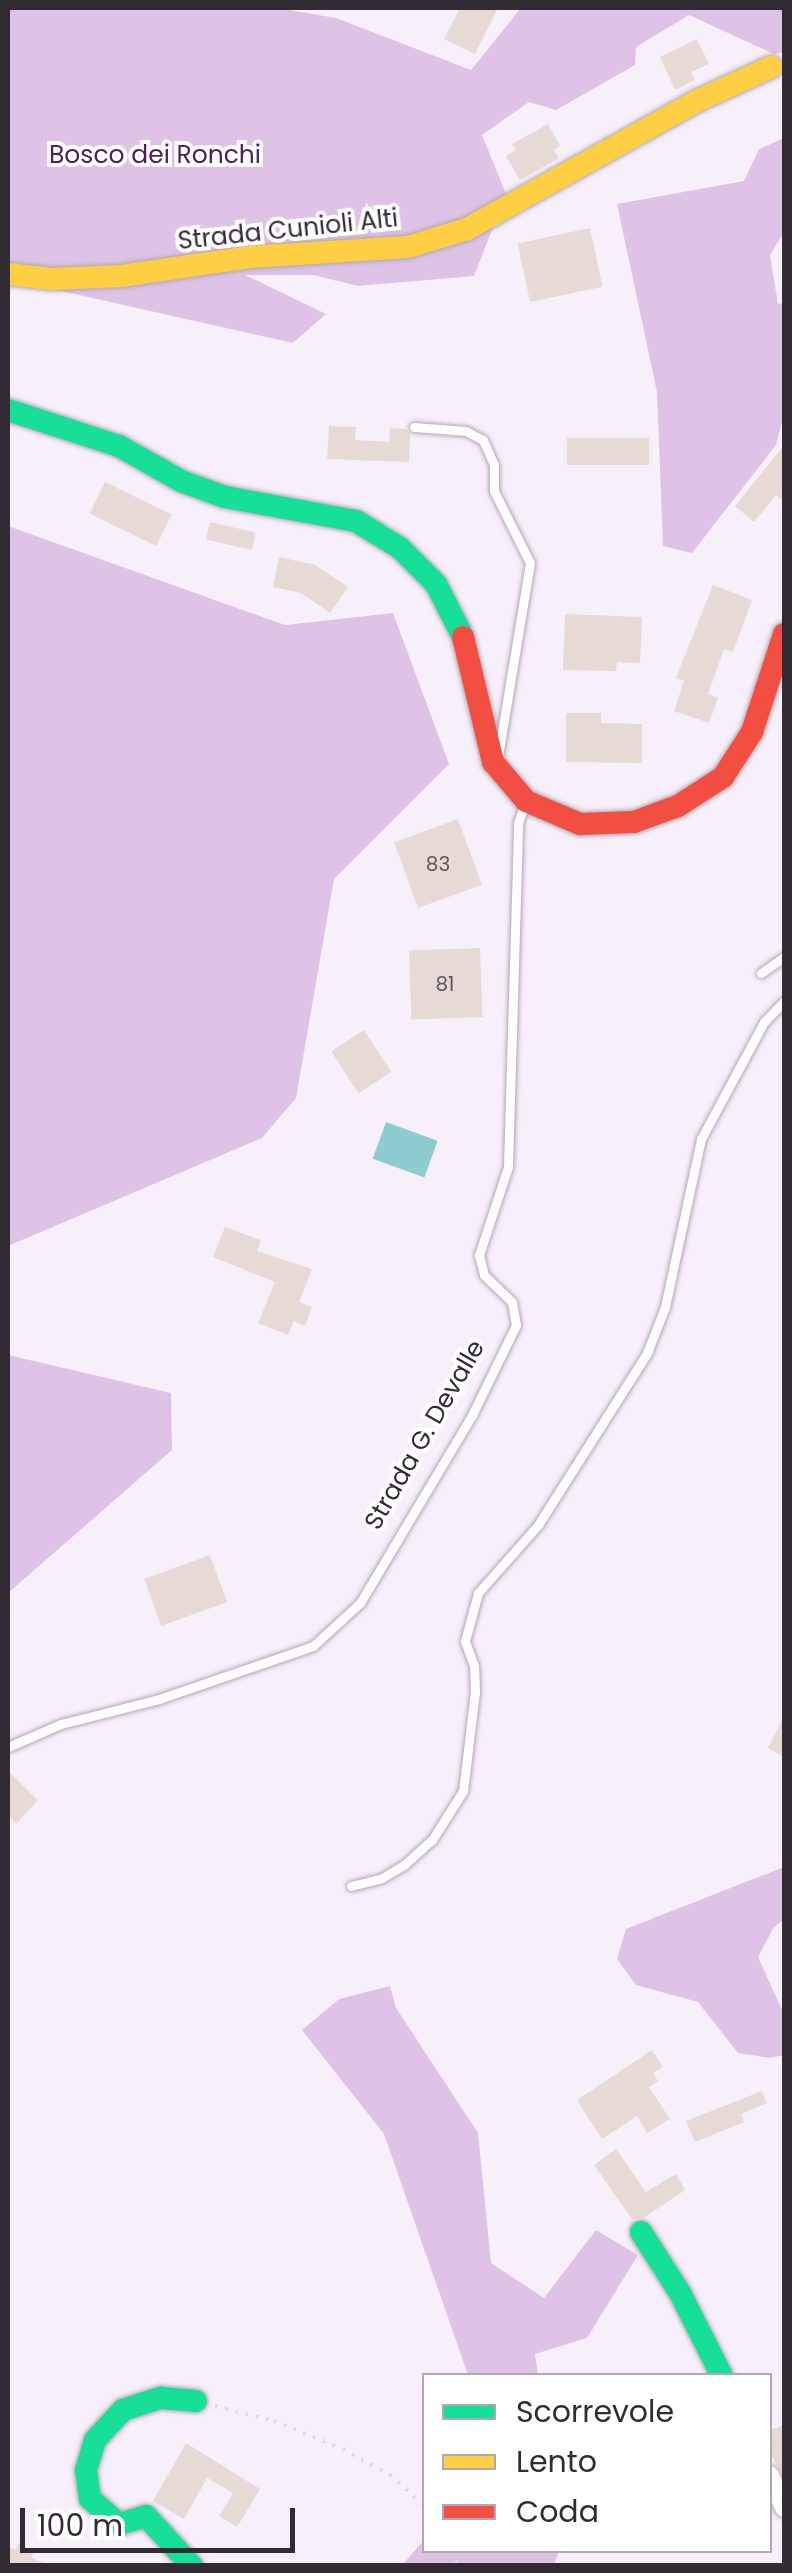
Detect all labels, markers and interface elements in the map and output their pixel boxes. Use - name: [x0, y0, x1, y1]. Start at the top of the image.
- park label: Bosco dei Ronchi: [49, 140, 261, 170]
- street label: Strada Cunioli Alti: [176, 204, 400, 256]
- house number: 83: [426, 852, 450, 876]
- house number: 81: [435, 972, 455, 996]
- street label: Strada G. Devalle: [359, 1335, 491, 1535]
- legend: [422, 2373, 772, 2553]
- text: Scorrevole: [516, 2390, 674, 2433]
- text: Lento: [516, 2440, 597, 2483]
- scale bar: [25, 2488, 300, 2550]
- text: Coda: [516, 2490, 599, 2533]
- text: 100 m: [37, 2504, 123, 2547]

